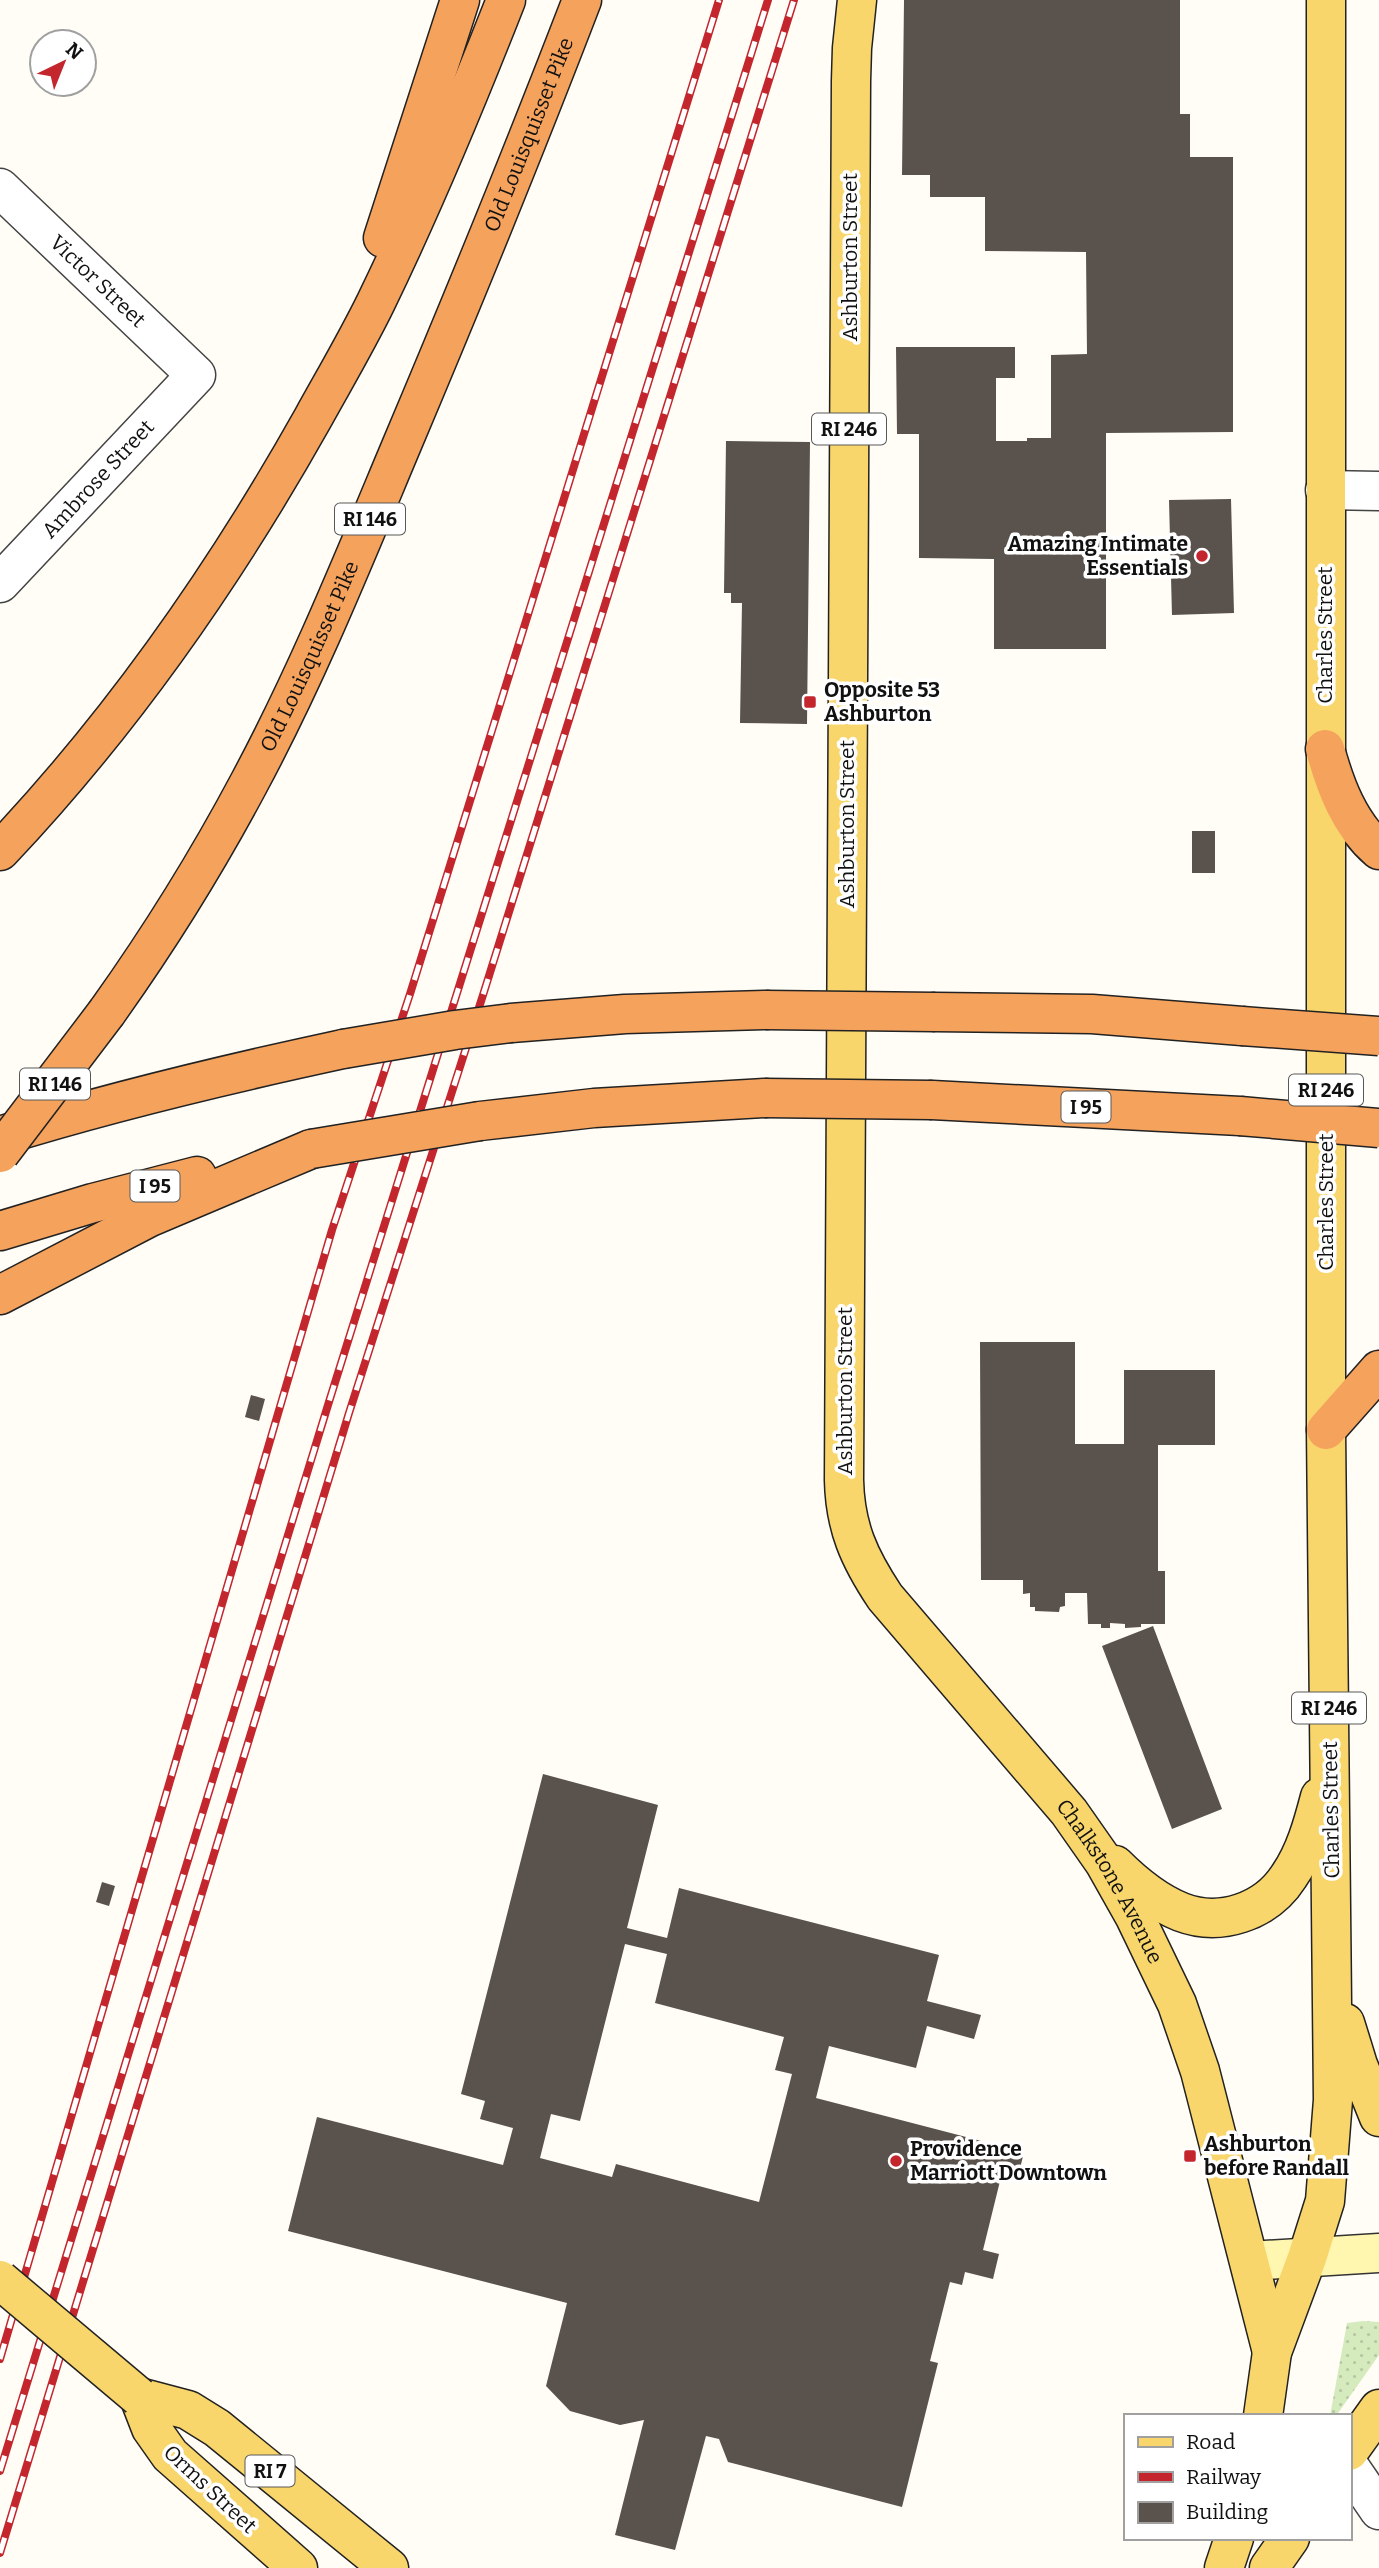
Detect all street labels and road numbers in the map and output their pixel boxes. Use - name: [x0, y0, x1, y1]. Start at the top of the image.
- street label: Old Louisquisset Pike: [479, 34, 579, 236]
- street label: Ashburton Street: [837, 172, 863, 341]
- street label: Victor Street: [44, 229, 151, 333]
- street label: Ambrose Street: [36, 414, 160, 544]
- road number: RI 246: [812, 414, 886, 444]
- road number: RI 146: [335, 504, 405, 534]
- street label: Old Louisquisset Pike: [254, 557, 364, 756]
- street label: Charles Street: [1312, 566, 1338, 704]
- street label: Ashburton Street: [834, 739, 860, 908]
- road number: RI 146: [20, 1068, 90, 1100]
- road number: RI 246: [1289, 1074, 1363, 1106]
- road number: I 95: [1062, 1092, 1110, 1122]
- street label: Charles Street: [1313, 1133, 1339, 1271]
- road number: I 95: [130, 1170, 180, 1202]
- street label: Ashburton Street: [832, 1306, 858, 1475]
- road number: RI 246: [1292, 1692, 1366, 1724]
- street label: Charles Street: [1317, 1741, 1345, 1879]
- street label: Chalkstone Avenue: [1051, 1794, 1169, 1968]
- street label: Orms Street: [158, 2439, 262, 2539]
- road number: RI 7: [246, 2456, 294, 2486]

